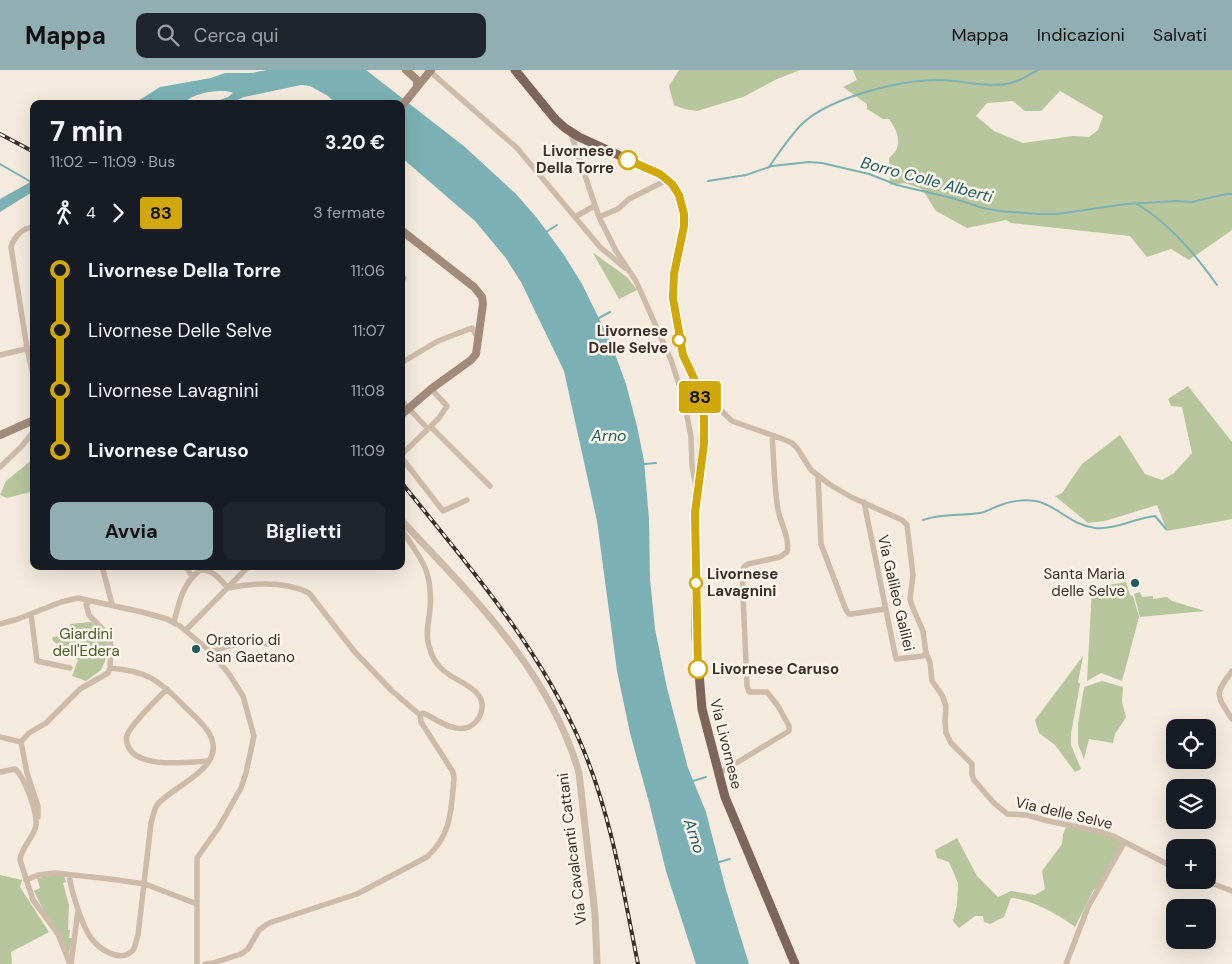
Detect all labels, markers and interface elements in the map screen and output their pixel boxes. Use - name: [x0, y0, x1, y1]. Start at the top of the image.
- search box: [136, 13, 486, 58]
- text: Mappa: [25, 20, 106, 51]
- icon: search: [154, 21, 182, 49]
- text: Cerca qui: [194, 23, 279, 48]
- text: Mappa: [951, 23, 1009, 47]
- text: Indicazioni: [1037, 23, 1125, 47]
- text: Salvati: [1153, 23, 1207, 47]
- text: 7 min: [50, 113, 123, 150]
- text: 3.20 €: [325, 130, 385, 155]
- place label: Livornese Della Torre: [536, 141, 614, 178]
- marker: Livornese Della Torre: [618, 150, 638, 170]
- text: 11:02 – 11:09 · Bus: [50, 151, 175, 172]
- water label: Borro Colle Alberti: [859, 152, 996, 207]
- icon: walk: [50, 199, 78, 227]
- icon: forward: [104, 199, 132, 227]
- text: 83: [150, 201, 172, 225]
- text: 4: [86, 202, 96, 223]
- text: 3 fermate: [313, 202, 385, 223]
- text: Livornese Della Torre: [88, 258, 281, 283]
- text: 11:06: [351, 260, 385, 281]
- text: Livornese Delle Selve: [88, 318, 272, 343]
- text: 11:07: [353, 320, 385, 341]
- place label: Livornese Delle Selve: [589, 321, 668, 358]
- marker: Livornese Delle Selve: [672, 333, 686, 347]
- text: Livornese Lavagnini: [88, 378, 259, 403]
- text: 11:08: [351, 380, 385, 401]
- line badge: 83: [678, 381, 722, 413]
- text: 83: [689, 385, 711, 409]
- water label: Arno: [590, 425, 627, 446]
- text: Livornese Caruso: [88, 438, 249, 463]
- text: 11:09: [351, 440, 385, 461]
- button: Avvia: [50, 502, 213, 560]
- button: Biglietti: [223, 502, 385, 560]
- street label: Via Galileo Galilei: [873, 533, 919, 653]
- place label: Livornese Lavagnini: [707, 564, 778, 601]
- place label: Santa Maria delle Selve: [1043, 564, 1125, 601]
- marker: Livornese Lavagnini: [689, 576, 703, 590]
- marker: Santa Maria delle Selve: [1129, 577, 1141, 589]
- park label: Giardini dell'Edera: [52, 624, 120, 661]
- place label: Oratorio di San Gaetano: [206, 630, 295, 667]
- marker: Oratorio di San Gaetano: [190, 643, 202, 655]
- marker: Livornese Caruso: [688, 659, 708, 679]
- place label: Livornese Caruso: [712, 659, 839, 679]
- street label: Via Livornese: [705, 697, 747, 791]
- map controls: [1166, 719, 1216, 949]
- button: locate: [1166, 719, 1216, 769]
- street label: Via Cavalcanti Cattani: [553, 772, 591, 926]
- button: layers: [1166, 779, 1216, 829]
- street label: Via delle Selve: [1013, 792, 1115, 834]
- water label: Arno: [679, 815, 710, 856]
- button: +: [1166, 839, 1216, 889]
- button: −: [1166, 899, 1216, 949]

